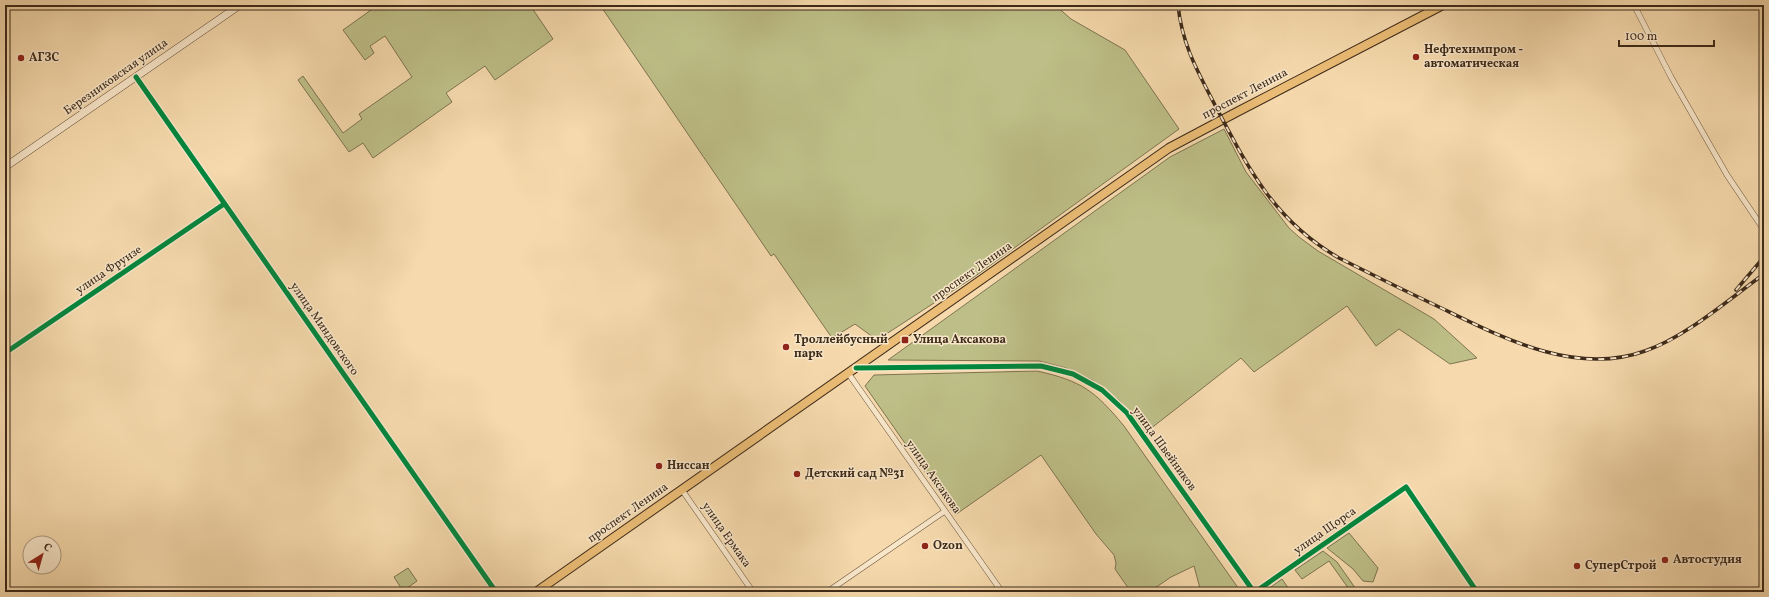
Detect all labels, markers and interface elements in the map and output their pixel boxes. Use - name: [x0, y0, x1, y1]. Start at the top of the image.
- scale bar: [1619, 22, 1714, 48]
- text: 100 m: [1625, 29, 1658, 45]
- street label: Березниковская улица: [61, 35, 171, 119]
- place label: Нефтехимпром - автоматическая: [1424, 42, 1523, 72]
- place label: АГЗС: [29, 50, 59, 66]
- marker: Нефтехимпром - автоматическая: [1411, 52, 1421, 62]
- marker: АГЗС: [16, 53, 26, 63]
- street label: проспект Ленина: [1199, 65, 1291, 123]
- street label: проспект Ленина: [929, 238, 1015, 306]
- street label: улица Фрунзе: [73, 242, 146, 298]
- street label: улица Миндовского: [286, 279, 362, 379]
- place label: Троллейбусный парк: [794, 332, 888, 362]
- place label: Улица Аксакова: [913, 332, 1007, 348]
- marker: Улица Аксакова: [900, 335, 910, 345]
- marker: Троллейбусный парк: [781, 342, 791, 352]
- street label: улица Швейников: [1128, 404, 1200, 494]
- street label: улица Аксакова: [902, 437, 964, 517]
- place label: Ниссан: [667, 458, 710, 474]
- marker: Ниссан: [654, 461, 664, 471]
- place label: Детский сад №31: [805, 466, 904, 482]
- marker: Детский сад №31: [792, 469, 802, 479]
- street label: проспект Ленина: [585, 479, 671, 547]
- street label: улица Ермака: [698, 499, 754, 571]
- street label: улица Щорса: [1290, 503, 1360, 559]
- north arrow: [22, 535, 62, 575]
- place label: Ozon: [933, 538, 963, 554]
- text: С: [40, 540, 54, 556]
- marker: Ozon: [920, 541, 930, 551]
- place label: Автостудия: [1673, 552, 1742, 568]
- marker: Автостудия: [1660, 555, 1670, 565]
- place label: СуперСтрой: [1585, 558, 1657, 574]
- marker: СуперСтрой: [1572, 561, 1582, 571]

